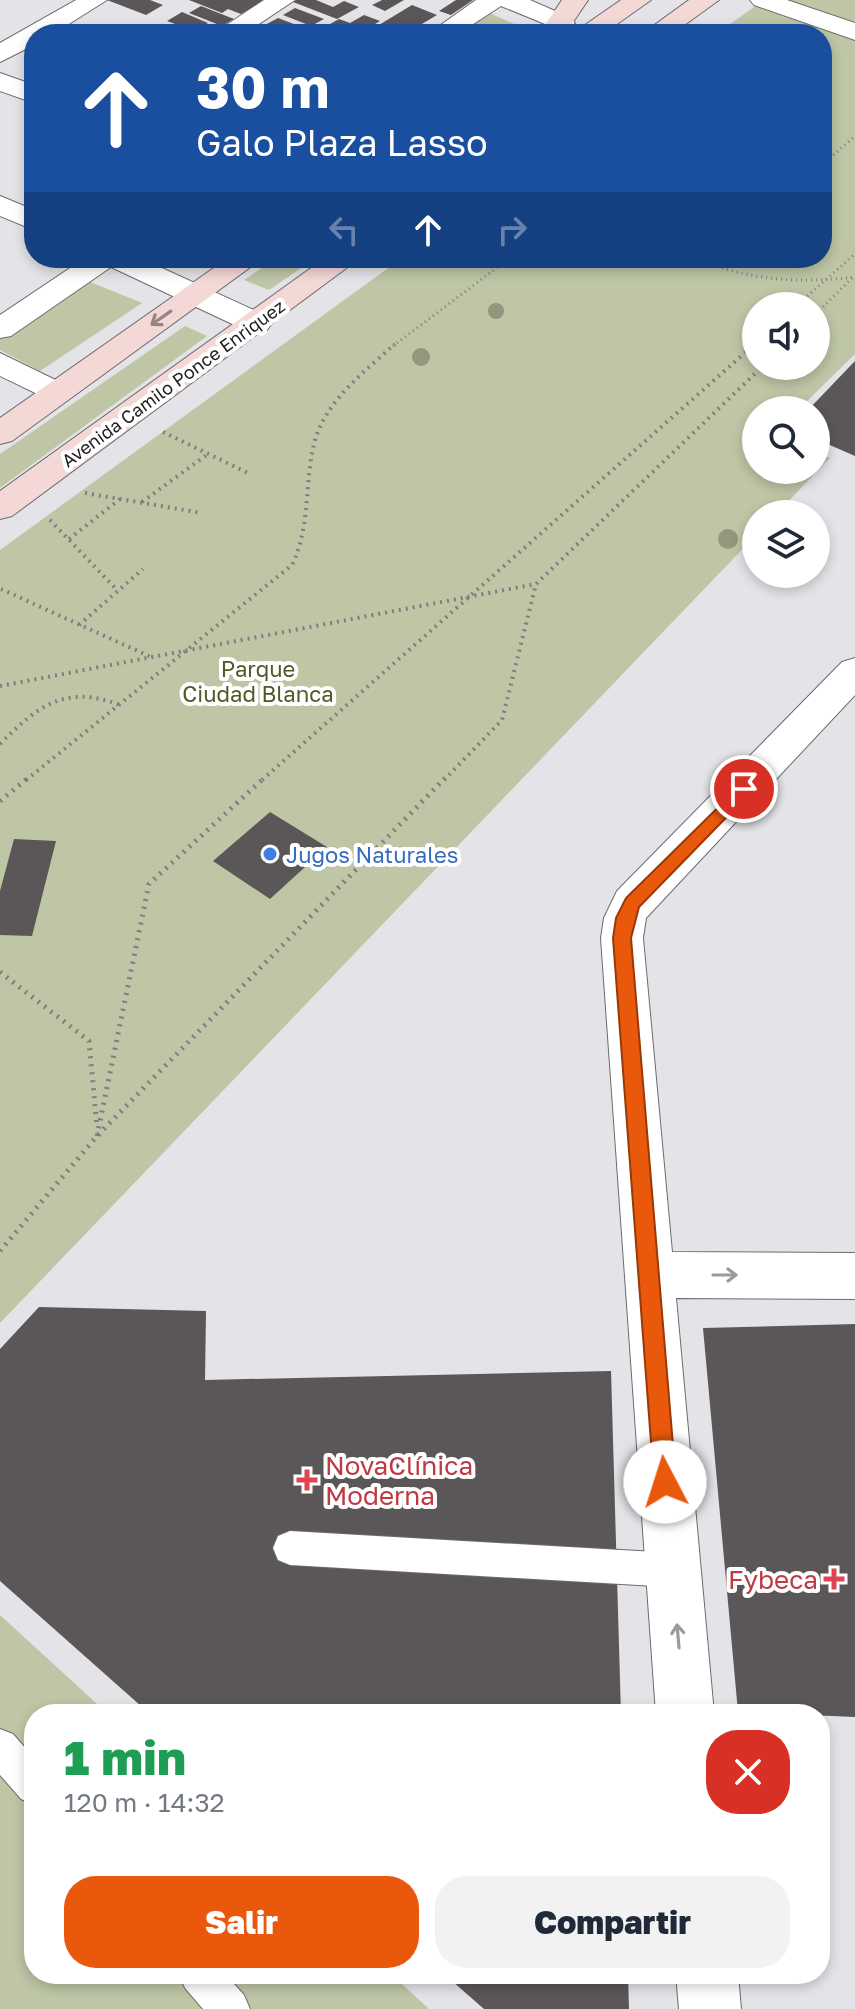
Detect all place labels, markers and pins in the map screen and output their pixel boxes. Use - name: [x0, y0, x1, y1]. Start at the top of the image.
- pin: [710, 755, 778, 823]
- place label: Jugos Naturales: [286, 841, 458, 868]
- marker: Jugos Naturales: [261, 845, 279, 863]
- place label: NovaClínica Moderna: [325, 1450, 473, 1511]
- marker: NovaClínica Moderna: [296, 1469, 318, 1491]
- place label: Fybeca: [728, 1564, 818, 1595]
- marker: Fybeca: [825, 1570, 843, 1588]

